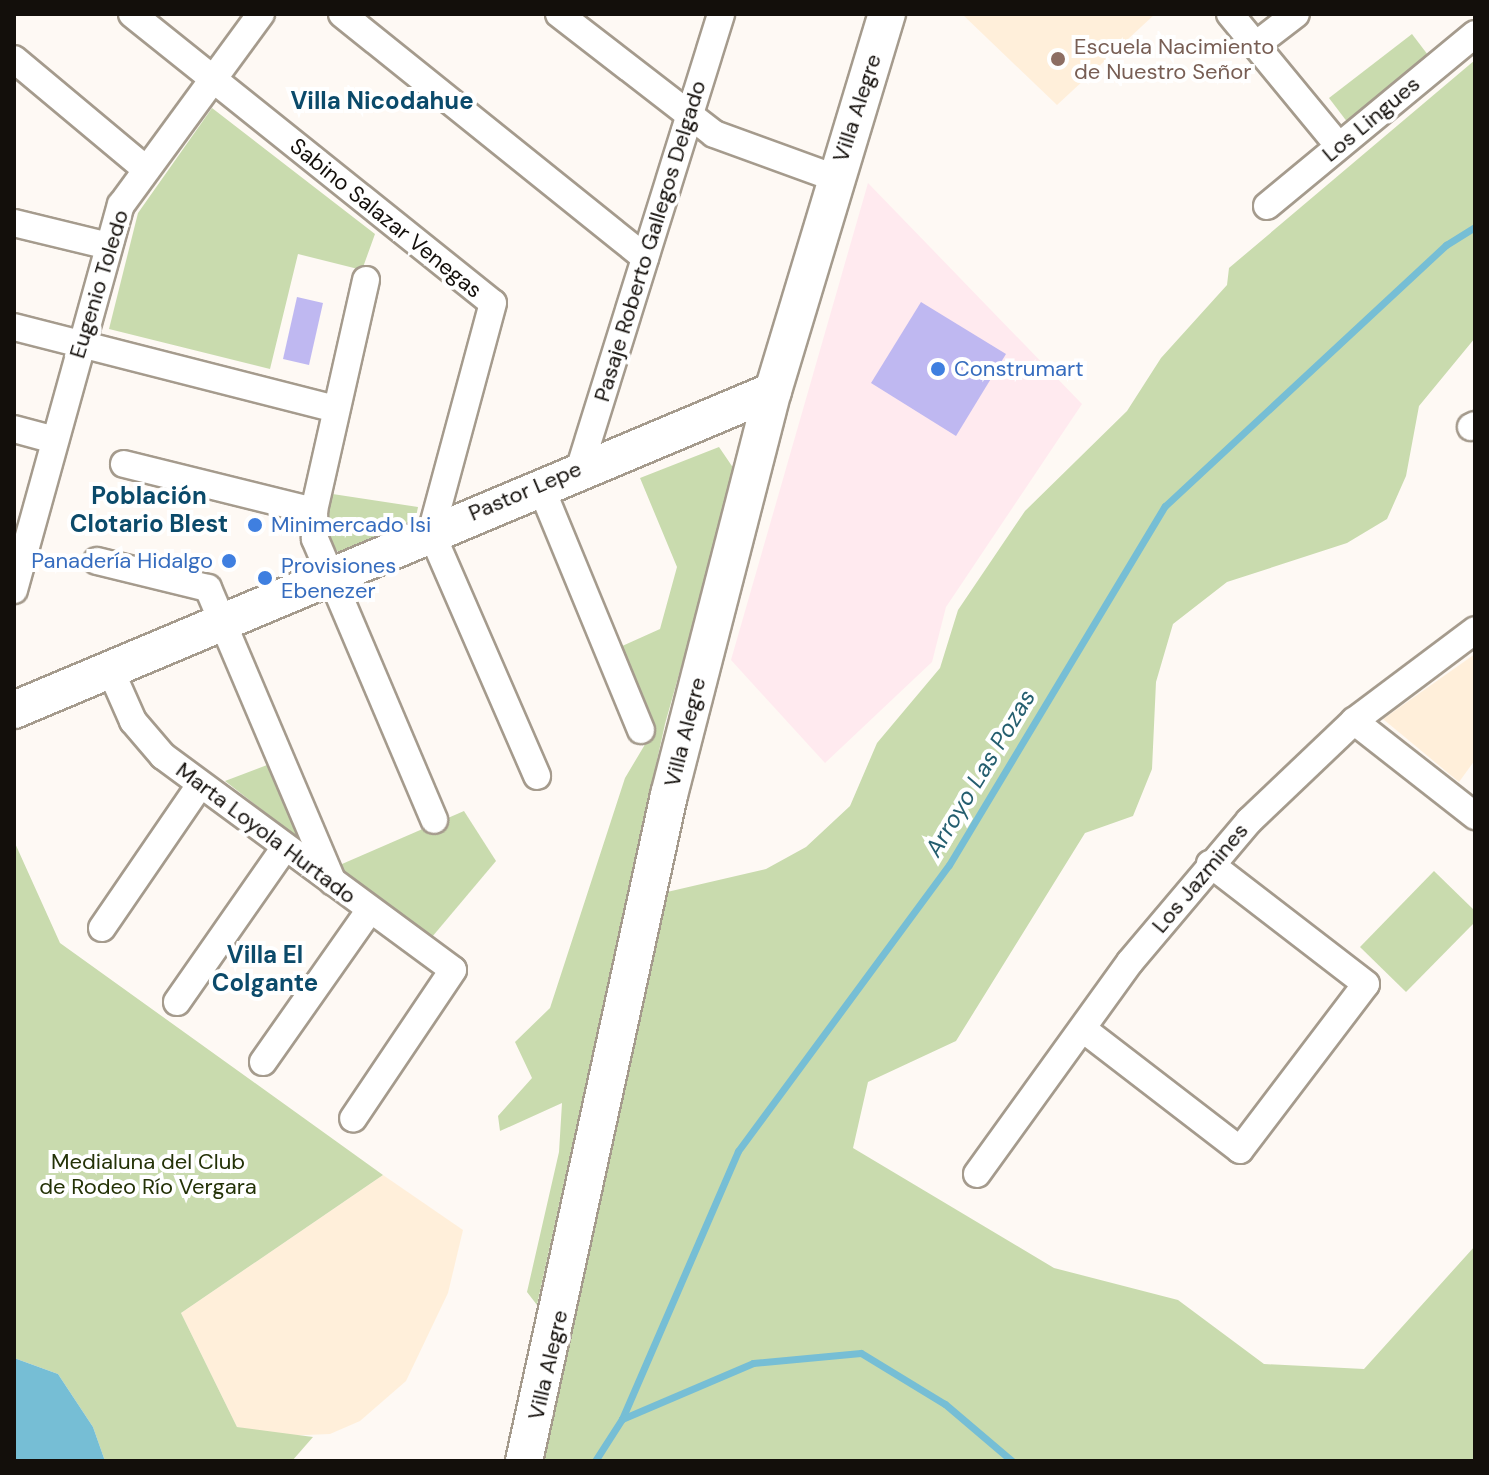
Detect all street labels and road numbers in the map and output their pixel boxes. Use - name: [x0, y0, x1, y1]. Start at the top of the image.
- street label: Villa Alegre: [827, 51, 887, 165]
- street label: Los Lingues: [1317, 71, 1425, 167]
- street label: Pasaje Roberto Gallegos Delgado: [589, 77, 711, 405]
- street label: Sabino Salazar Venegas: [285, 133, 487, 303]
- street label: Eugenio Toledo: [64, 207, 134, 361]
- street label: Pastor Lepe: [465, 455, 585, 527]
- street label: Villa Alegre: [659, 674, 711, 790]
- street label: Marta Loyola Hurtado: [171, 757, 361, 909]
- street label: Los Jazmines: [1146, 818, 1254, 938]
- street label: Villa Alegre: [523, 1307, 573, 1423]

